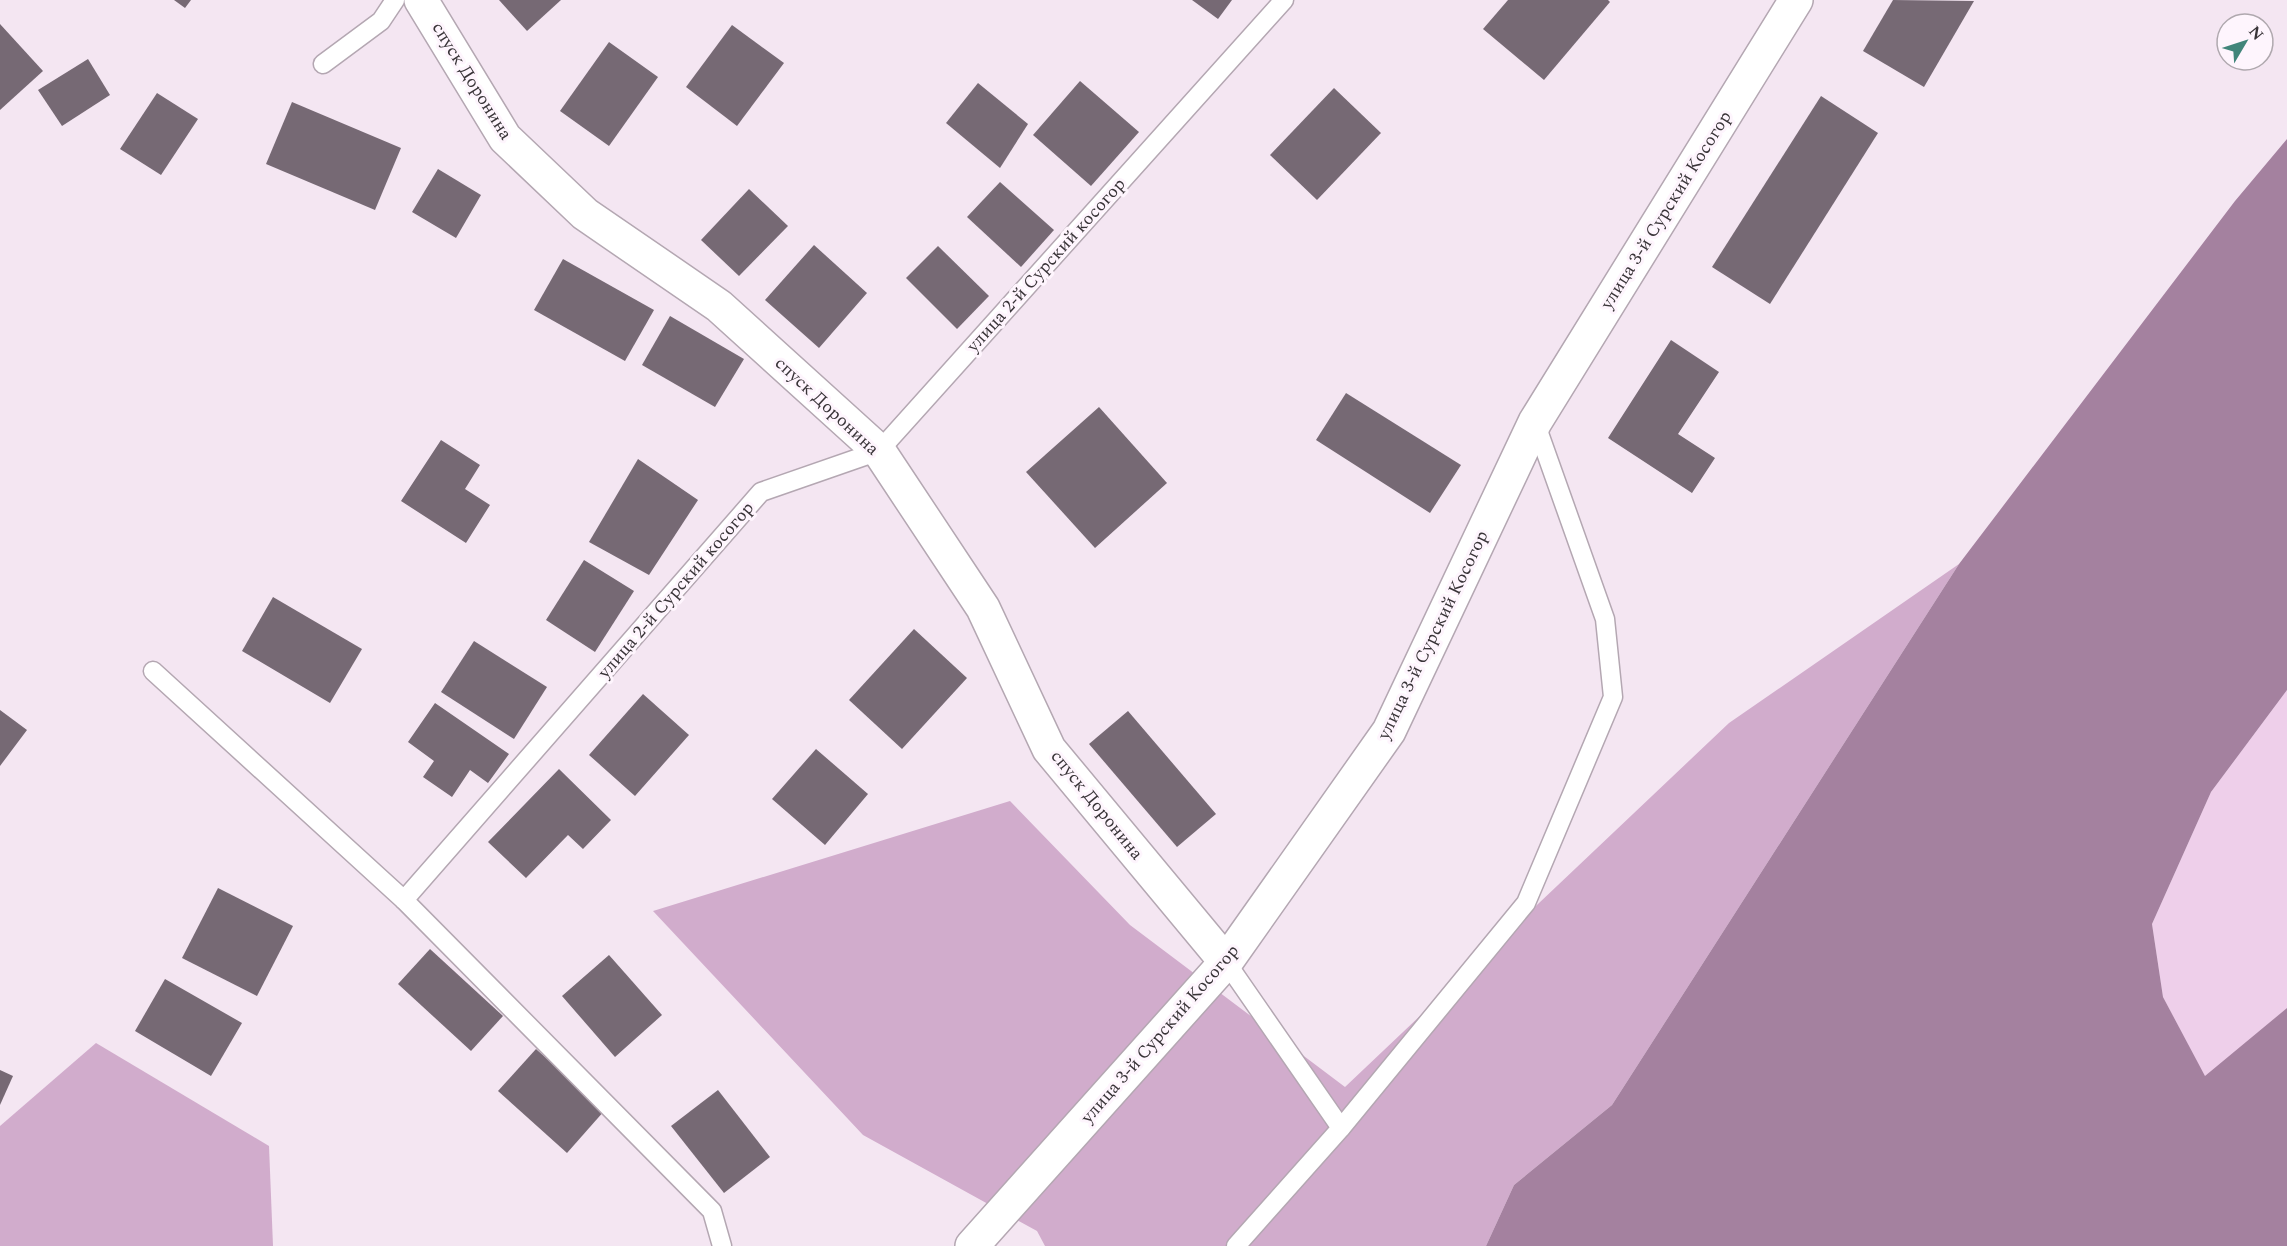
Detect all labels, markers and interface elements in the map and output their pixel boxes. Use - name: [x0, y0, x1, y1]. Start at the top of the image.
- north arrow: [2215, 12, 2275, 72]
- street label: спуск Доронина: [425, 17, 519, 145]
- text: N: [2242, 21, 2269, 46]
- street label: улица 3-й Сурский Косогор: [1593, 105, 1738, 315]
- street label: улица 2-й Сурский косогор: [959, 172, 1132, 359]
- street label: спуск Доронина: [769, 350, 886, 462]
- street label: улица 2-й Сурский косогор: [591, 496, 761, 685]
- street label: улица 3-й Сурский Косогор: [1370, 526, 1495, 745]
- street label: спуск Доронина: [1044, 744, 1150, 866]
- street label: улица 3-й Сурский Косогор: [1074, 938, 1246, 1130]

